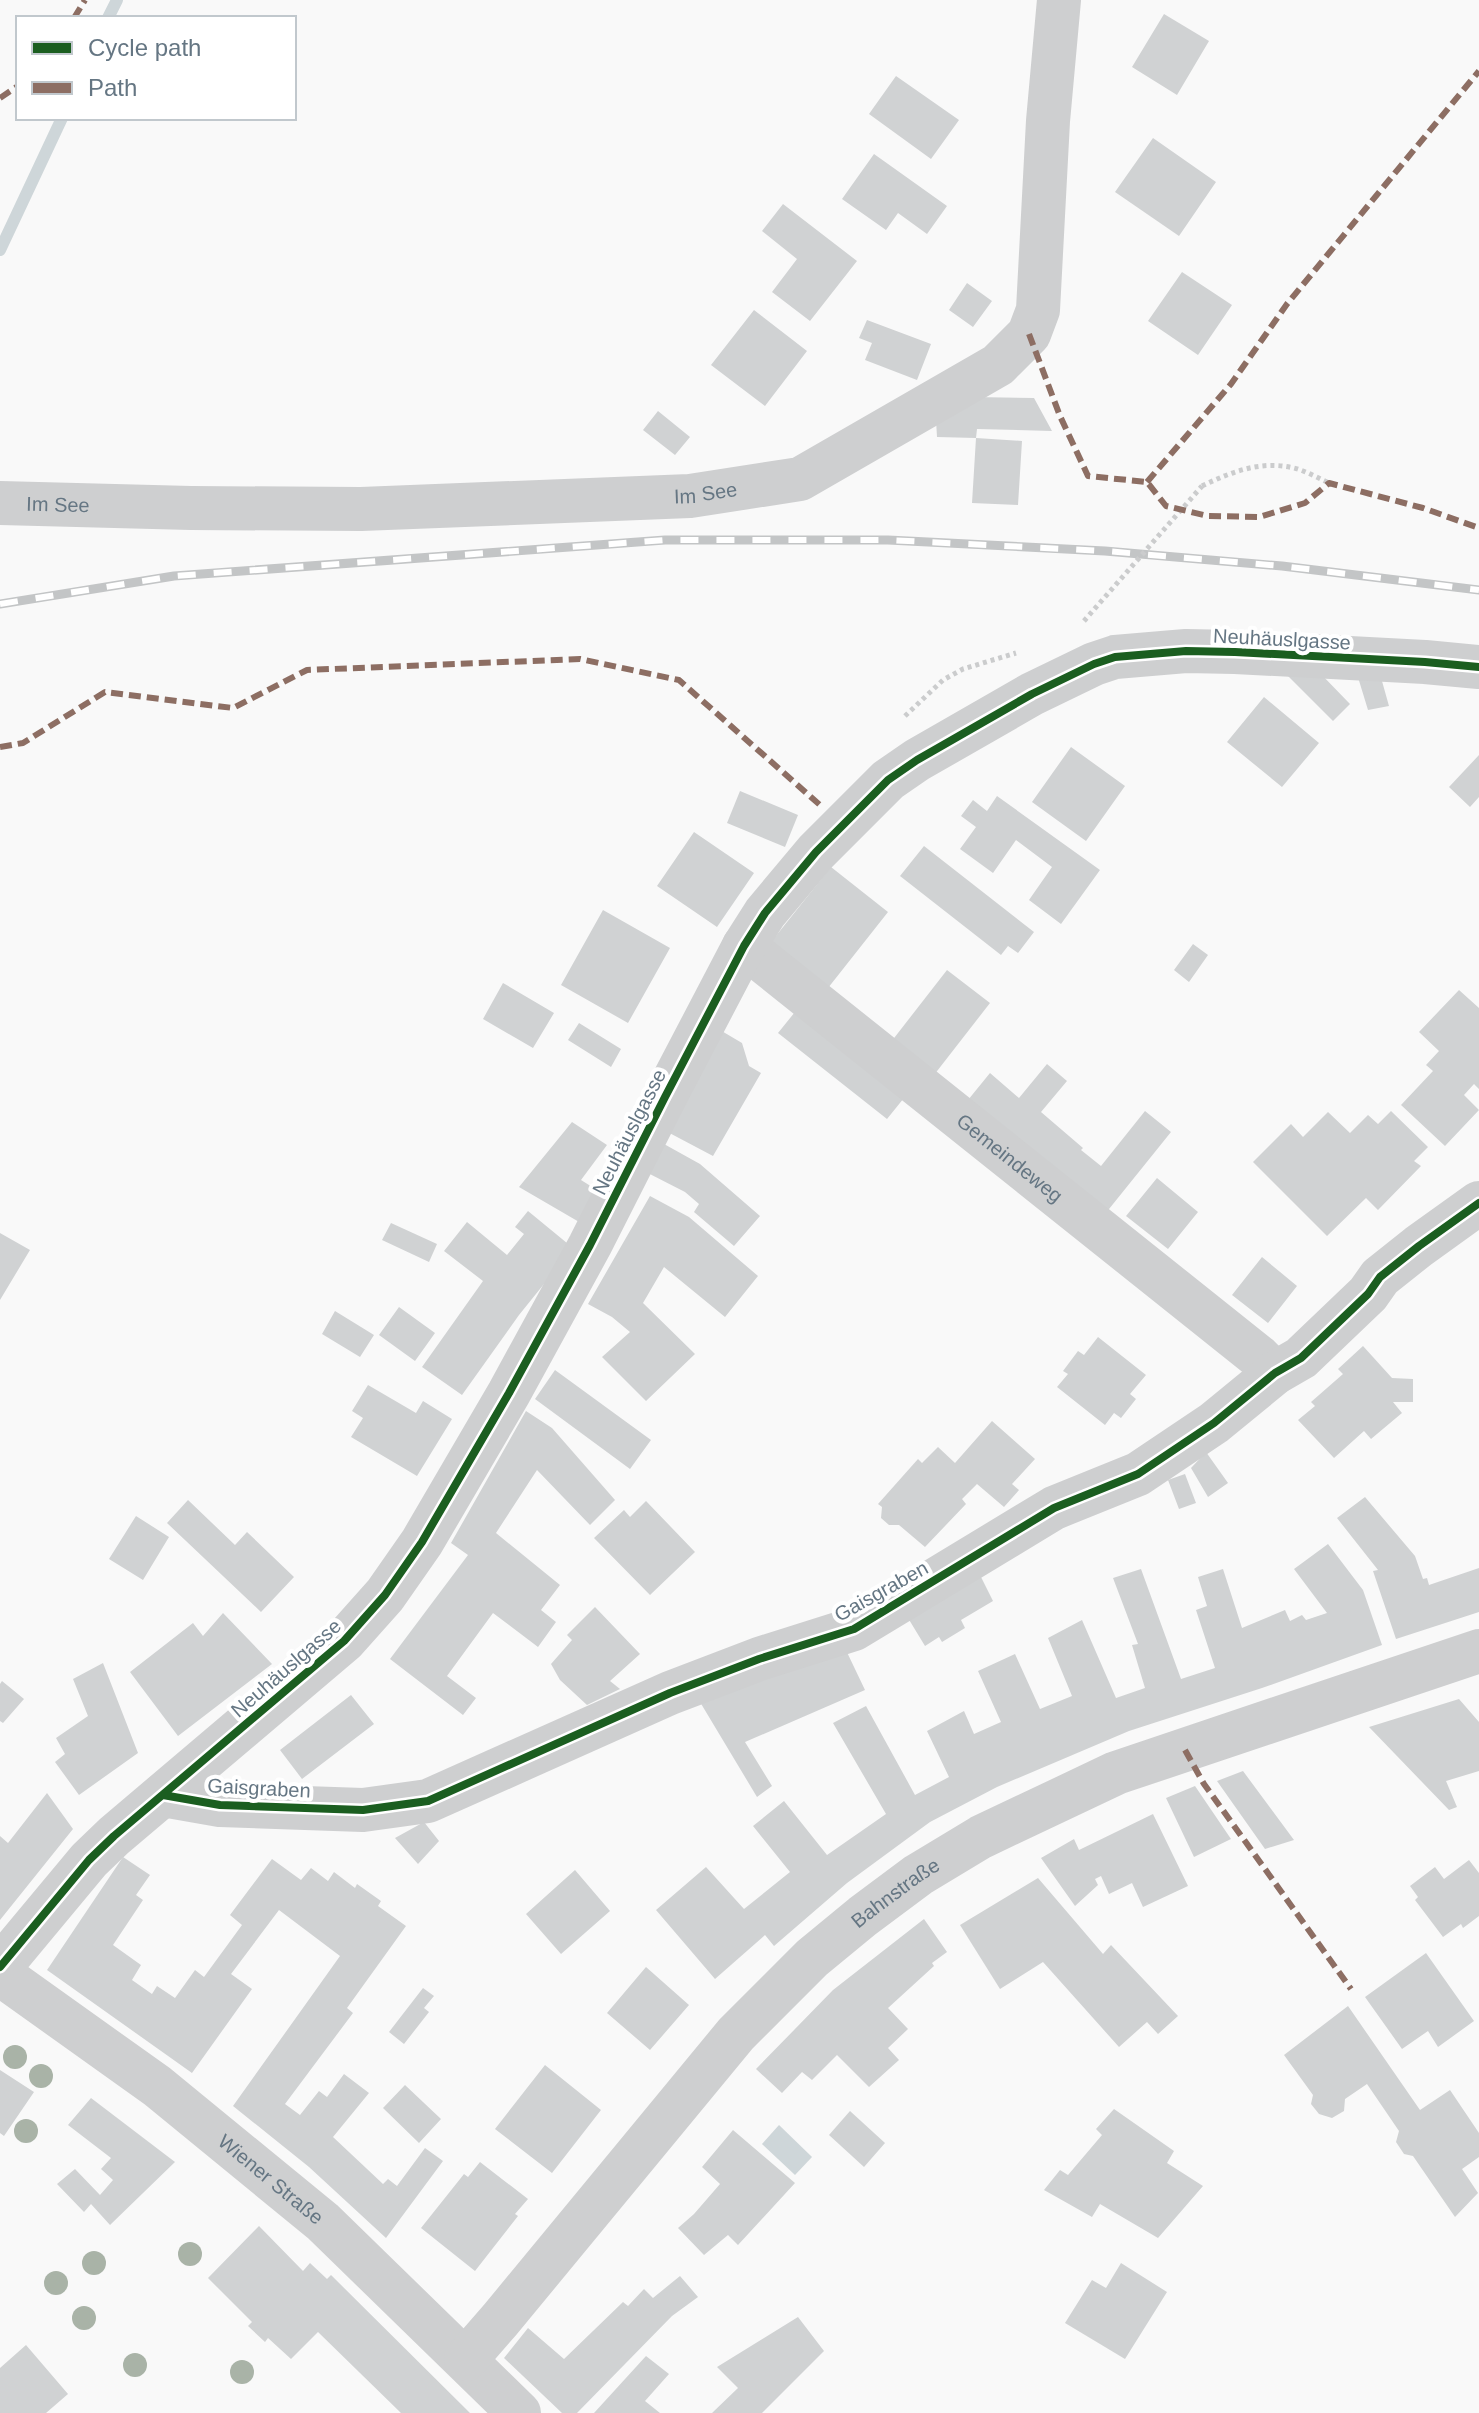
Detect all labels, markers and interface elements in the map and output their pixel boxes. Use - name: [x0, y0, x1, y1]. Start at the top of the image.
- legend: [16, 16, 296, 120]
- text: Cycle path: [88, 34, 201, 61]
- text: Path: [88, 74, 137, 101]
- street label: Im See: [674, 478, 738, 508]
- street label: Im See: [26, 493, 90, 516]
- street label: Neuhäuslgasse: [1213, 624, 1351, 654]
- street label: Neuhäuslgasse: [588, 1066, 670, 1198]
- street label: Gemeindeweg: [952, 1109, 1067, 1207]
- street label: Gaisgraben: [830, 1556, 932, 1626]
- street label: Neuhäuslgasse: [227, 1614, 345, 1722]
- street label: Gaisgraben: [207, 1774, 311, 1802]
- street label: Bahnstraße: [847, 1854, 943, 1932]
- street label: Wiener Straße: [214, 2130, 328, 2229]

